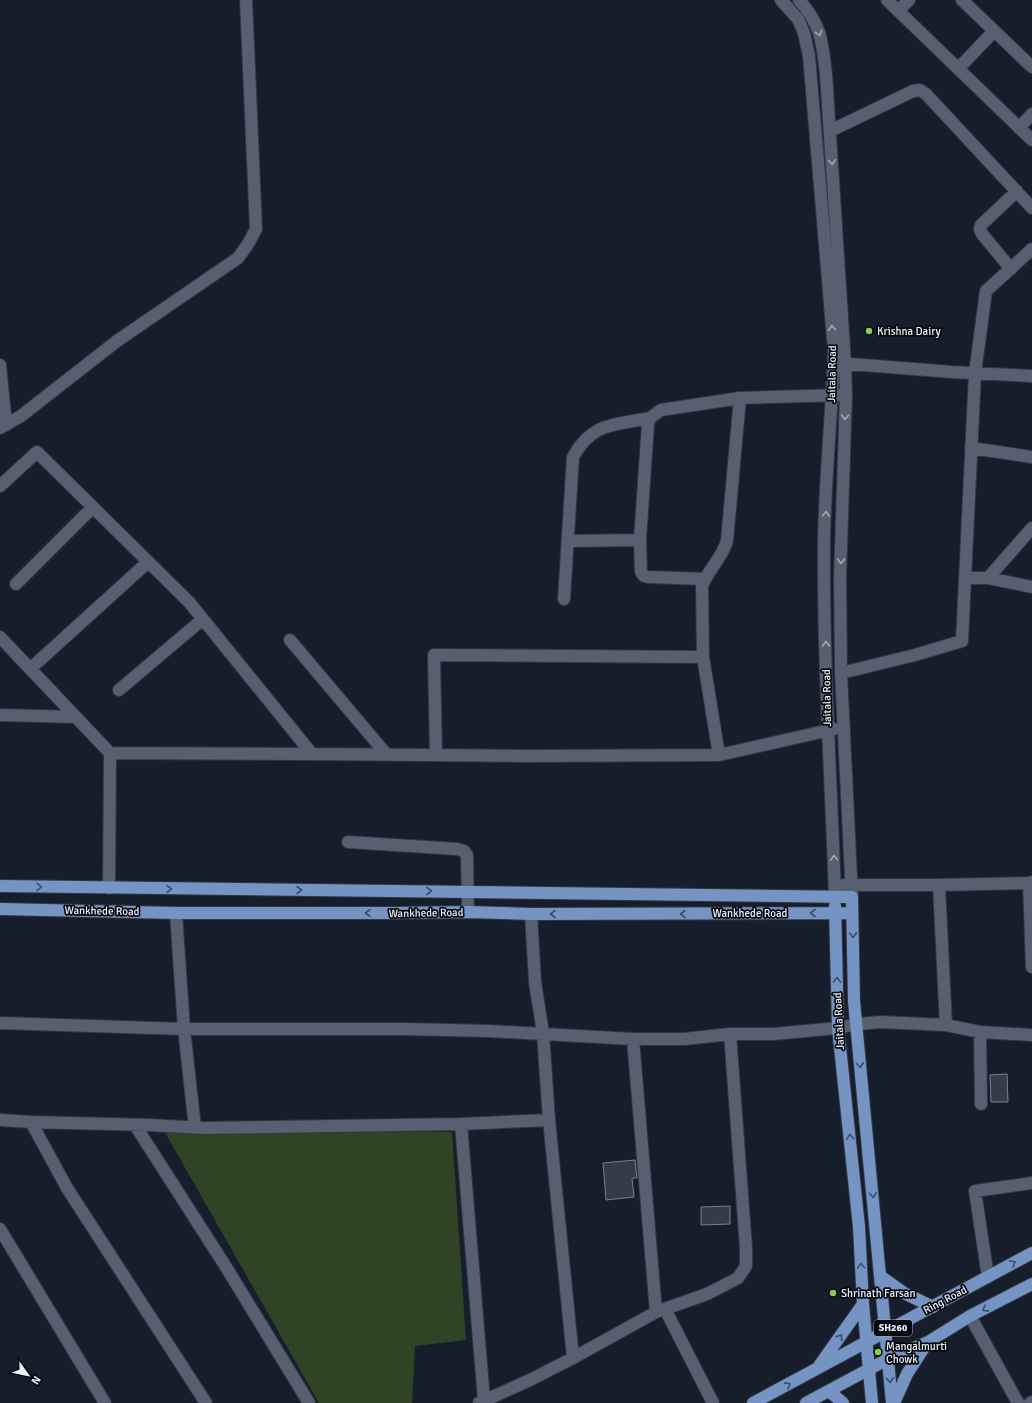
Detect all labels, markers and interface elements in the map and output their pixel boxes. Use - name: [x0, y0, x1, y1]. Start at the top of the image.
- one-way arrow: [814, 29, 823, 36]
- one-way arrow: [827, 159, 836, 165]
- one-way arrow: [828, 325, 837, 331]
- place label: Krishna Dairy: [877, 325, 942, 338]
- marker: Krishna Dairy: [864, 326, 874, 336]
- street label: Jaitala Road: [825, 345, 839, 403]
- one-way arrow: [841, 414, 849, 420]
- one-way arrow: [821, 511, 830, 517]
- one-way arrow: [837, 558, 845, 564]
- one-way arrow: [822, 641, 830, 647]
- street label: Jaitala Road: [820, 669, 834, 727]
- one-way arrow: [829, 855, 838, 861]
- one-way arrow: [36, 883, 42, 891]
- one-way arrow: [166, 884, 172, 893]
- one-way arrow: [296, 886, 302, 894]
- one-way arrow: [426, 887, 432, 895]
- street label: Wankhede Road: [64, 904, 140, 918]
- street label: Wankhede Road: [388, 906, 464, 920]
- street label: Wankhede Road: [713, 907, 788, 920]
- one-way arrow: [365, 909, 371, 917]
- one-way arrow: [810, 909, 816, 917]
- one-way arrow: [550, 910, 556, 918]
- one-way arrow: [680, 910, 686, 918]
- one-way arrow: [849, 932, 857, 938]
- one-way arrow: [833, 977, 841, 983]
- street label: Jaitala Road: [831, 992, 847, 1050]
- one-way arrow: [856, 1062, 865, 1068]
- one-way arrow: [845, 1134, 854, 1140]
- one-way arrow: [868, 1192, 877, 1198]
- one-way arrow: [1009, 1260, 1016, 1268]
- one-way arrow: [857, 1263, 866, 1269]
- street label: Ring Road: [921, 1283, 969, 1317]
- place label: Shrinath Farsan: [841, 1287, 915, 1300]
- marker: Shrinath Farsan: [828, 1288, 838, 1298]
- one-way arrow: [982, 1304, 989, 1312]
- road number: SH260: [874, 1320, 912, 1336]
- one-way arrow: [835, 1334, 843, 1341]
- place label: Mangalmurti Chowk: [886, 1340, 947, 1366]
- marker: Mangalmurti Chowk: [873, 1347, 883, 1357]
- north arrow: [8, 1355, 48, 1395]
- text: N: [28, 1373, 44, 1387]
- one-way arrow: [886, 1377, 895, 1383]
- one-way arrow: [783, 1382, 791, 1389]

